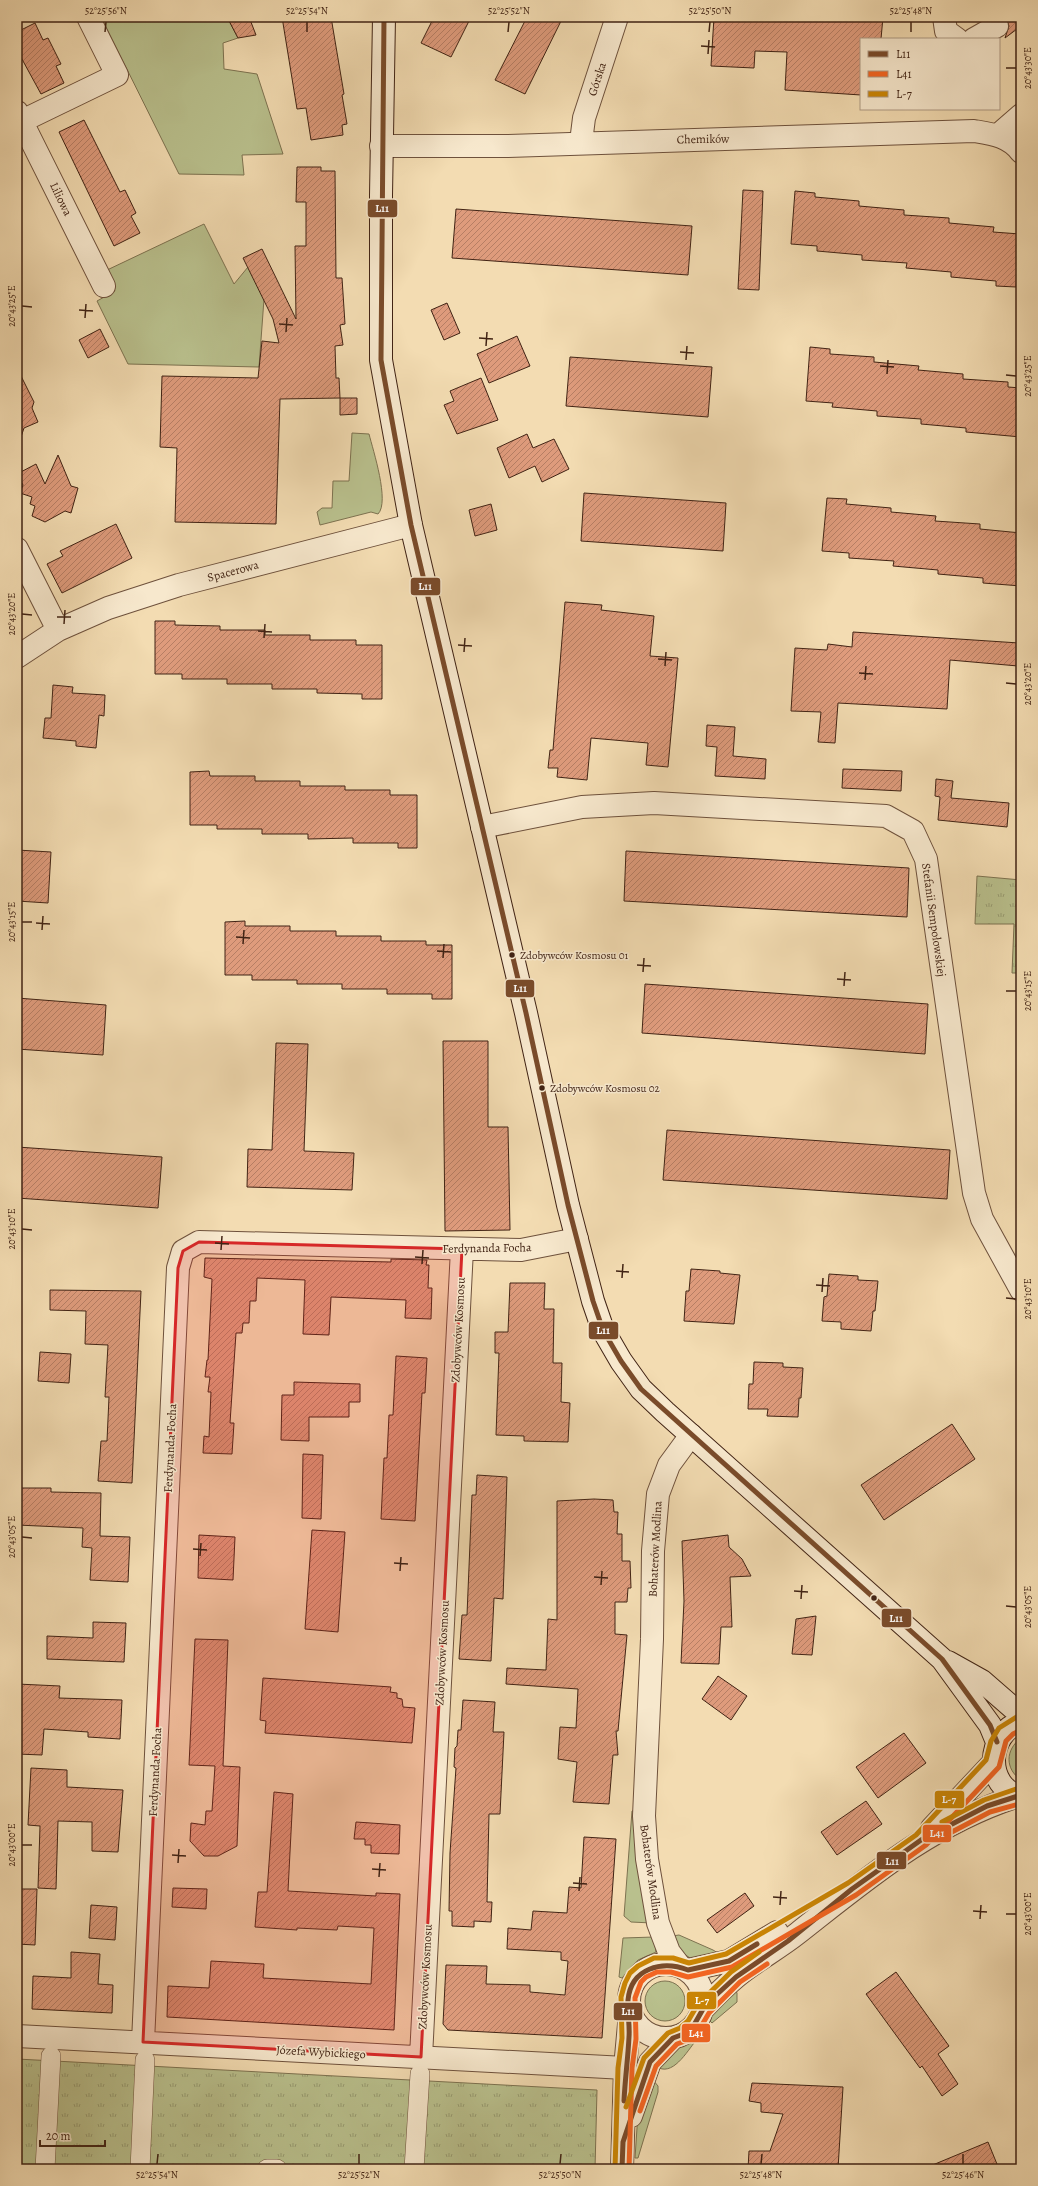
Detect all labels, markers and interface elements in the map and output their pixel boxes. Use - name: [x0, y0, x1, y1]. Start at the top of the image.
- text: 52°25'56"N: [85, 4, 127, 17]
- text: 52°25'54"N: [286, 4, 328, 17]
- text: 52°25'52"N: [488, 4, 530, 17]
- text: 52°25'50"N: [689, 4, 731, 17]
- text: 52°25'48"N: [890, 4, 932, 17]
- legend: [860, 38, 1000, 110]
- text: L11: [896, 46, 910, 62]
- text: 20°43'30"E: [1021, 47, 1034, 89]
- street label: Górska: [584, 60, 610, 98]
- text: L41: [896, 66, 912, 82]
- text: L-7: [896, 86, 913, 102]
- street label: Chemików: [677, 131, 730, 147]
- street label: Liliowa: [46, 180, 76, 219]
- line badge: L11: [367, 199, 398, 218]
- text: L11: [375, 201, 389, 216]
- text: 20°43'25"E: [5, 285, 18, 327]
- text: 20°43'25"E: [1021, 355, 1034, 397]
- street label: Spacerowa: [205, 556, 261, 586]
- line badge: L11: [410, 577, 441, 596]
- text: L11: [418, 579, 432, 594]
- text: 20°43'20"E: [5, 593, 18, 635]
- text: 20°43'20"E: [1021, 663, 1034, 705]
- street label: Stefanii Sempołowskiej: [918, 862, 950, 978]
- text: 20°43'15"E: [5, 902, 18, 942]
- place label: Zdobywców Kosmosu 01: [520, 948, 629, 963]
- marker: Zdobywców Kosmosu 01: [507, 950, 517, 960]
- text: 20°43'15"E: [1021, 971, 1034, 1011]
- line badge: L11: [505, 979, 535, 998]
- text: L11: [513, 981, 527, 996]
- place label: Zdobywców Kosmosu 02: [550, 1081, 660, 1096]
- marker: Zdobywców Kosmosu 02: [537, 1083, 547, 1093]
- text: 20°43'10"E: [5, 1208, 18, 1250]
- street label: Ferdynanda Focha: [442, 1239, 532, 1257]
- street label: Zdobywców Kosmosu: [447, 1277, 469, 1383]
- text: 20°43'10"E: [1021, 1278, 1034, 1320]
- line badge: L11: [588, 1321, 619, 1340]
- text: L11: [596, 1323, 610, 1338]
- street label: Ferdynanda Focha: [160, 1403, 180, 1493]
- street label: Bohaterów Modlina: [644, 1500, 666, 1597]
- text: 20°43'05"E: [5, 1516, 18, 1558]
- text: 20°43'05"E: [1021, 1586, 1034, 1628]
- unlabelled marker: [869, 1593, 879, 1603]
- street label: Zdobywców Kosmosu: [431, 1600, 453, 1706]
- line badge: L11: [881, 1608, 912, 1628]
- text: L11: [889, 1611, 903, 1626]
- street label: Ferdynanda Focha: [145, 1727, 165, 1817]
- line badge: L-7: [934, 1790, 965, 1809]
- text: L-7: [942, 1792, 957, 1807]
- text: 20°43'00"E: [5, 1823, 18, 1867]
- street label: Bohaterów Modlina: [636, 1823, 666, 1921]
- line badge: L41: [922, 1824, 952, 1843]
- text: L41: [930, 1826, 945, 1841]
- line badge: L11: [876, 1851, 907, 1870]
- text: L11: [885, 1854, 899, 1869]
- text: 20°43'00"E: [1021, 1892, 1034, 1936]
- street label: Zdobywców Kosmosu: [414, 1924, 436, 2030]
- line badge: L-7: [686, 1991, 717, 2010]
- text: L-7: [695, 1993, 710, 2008]
- line badge: L11: [613, 2002, 643, 2021]
- text: L11: [621, 2004, 635, 2019]
- line badge: L41: [681, 2023, 711, 2043]
- text: L41: [689, 2026, 704, 2041]
- street label: Józefa Wybickiego: [276, 2042, 366, 2062]
- scale bar: [40, 2122, 105, 2148]
- text: 20 m: [46, 2128, 70, 2144]
- text: 52°25'54"N: [136, 2168, 178, 2181]
- text: 52°25'52"N: [338, 2168, 380, 2181]
- text: 52°25'50"N: [539, 2168, 581, 2181]
- text: 52°25'48"N: [740, 2168, 782, 2181]
- text: 52°25'46"N: [942, 2168, 984, 2181]

